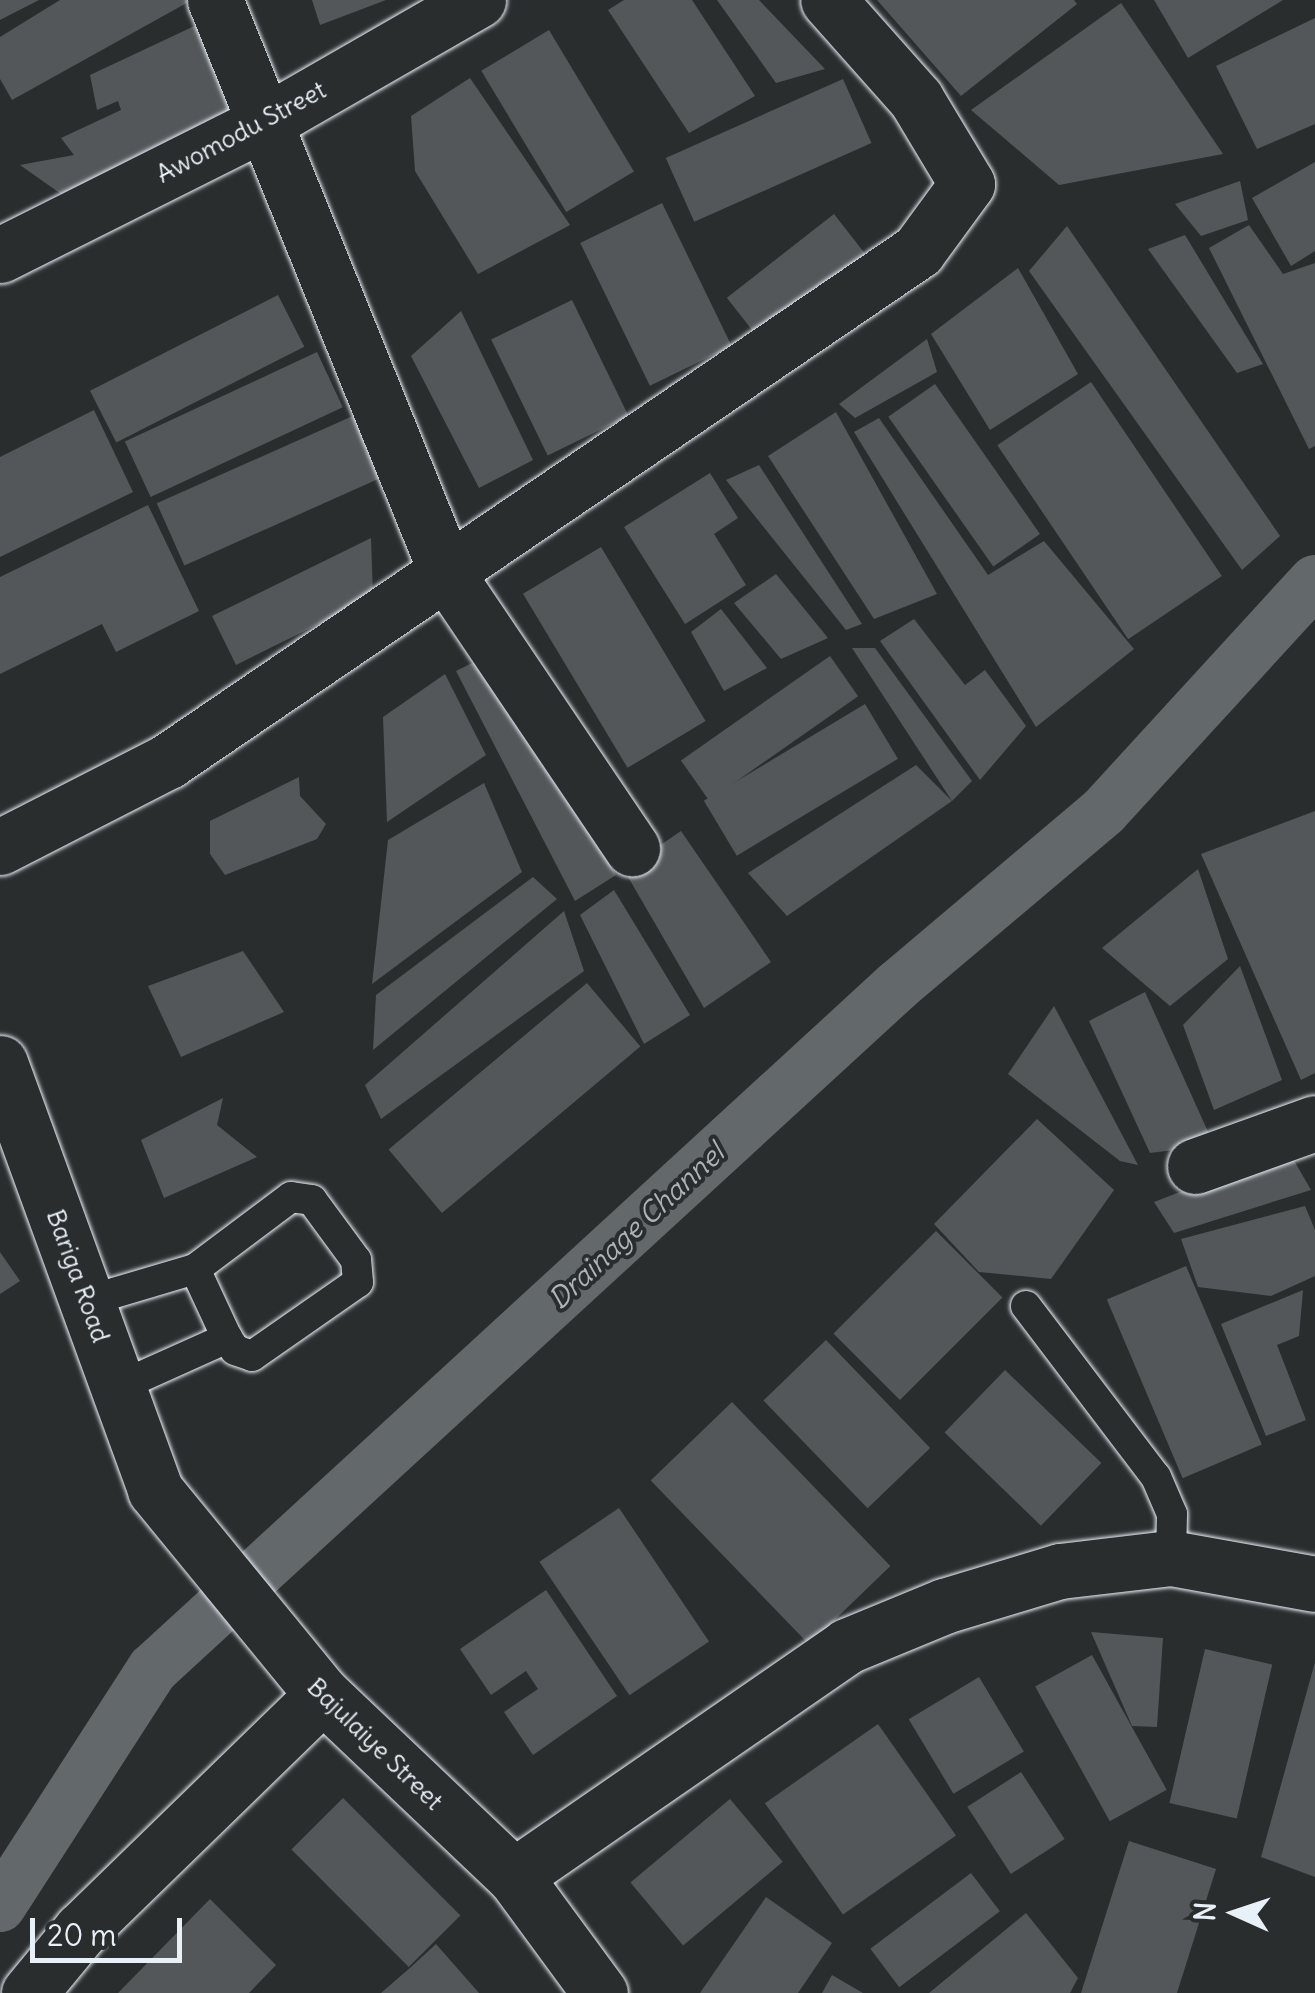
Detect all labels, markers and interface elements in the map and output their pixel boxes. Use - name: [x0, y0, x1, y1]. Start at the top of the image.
- street label: Awomodu Street: [151, 75, 331, 189]
- water label: Drainage Channel: [542, 1136, 730, 1316]
- street label: Bariga Road: [40, 1205, 116, 1347]
- street label: Bajulaiye Street: [301, 1672, 449, 1816]
- north arrow: [1185, 1863, 1285, 1963]
- scale bar: [35, 1898, 188, 1960]
- text: N: [1187, 1901, 1224, 1922]
- text: 20 m: [47, 1916, 117, 1954]

